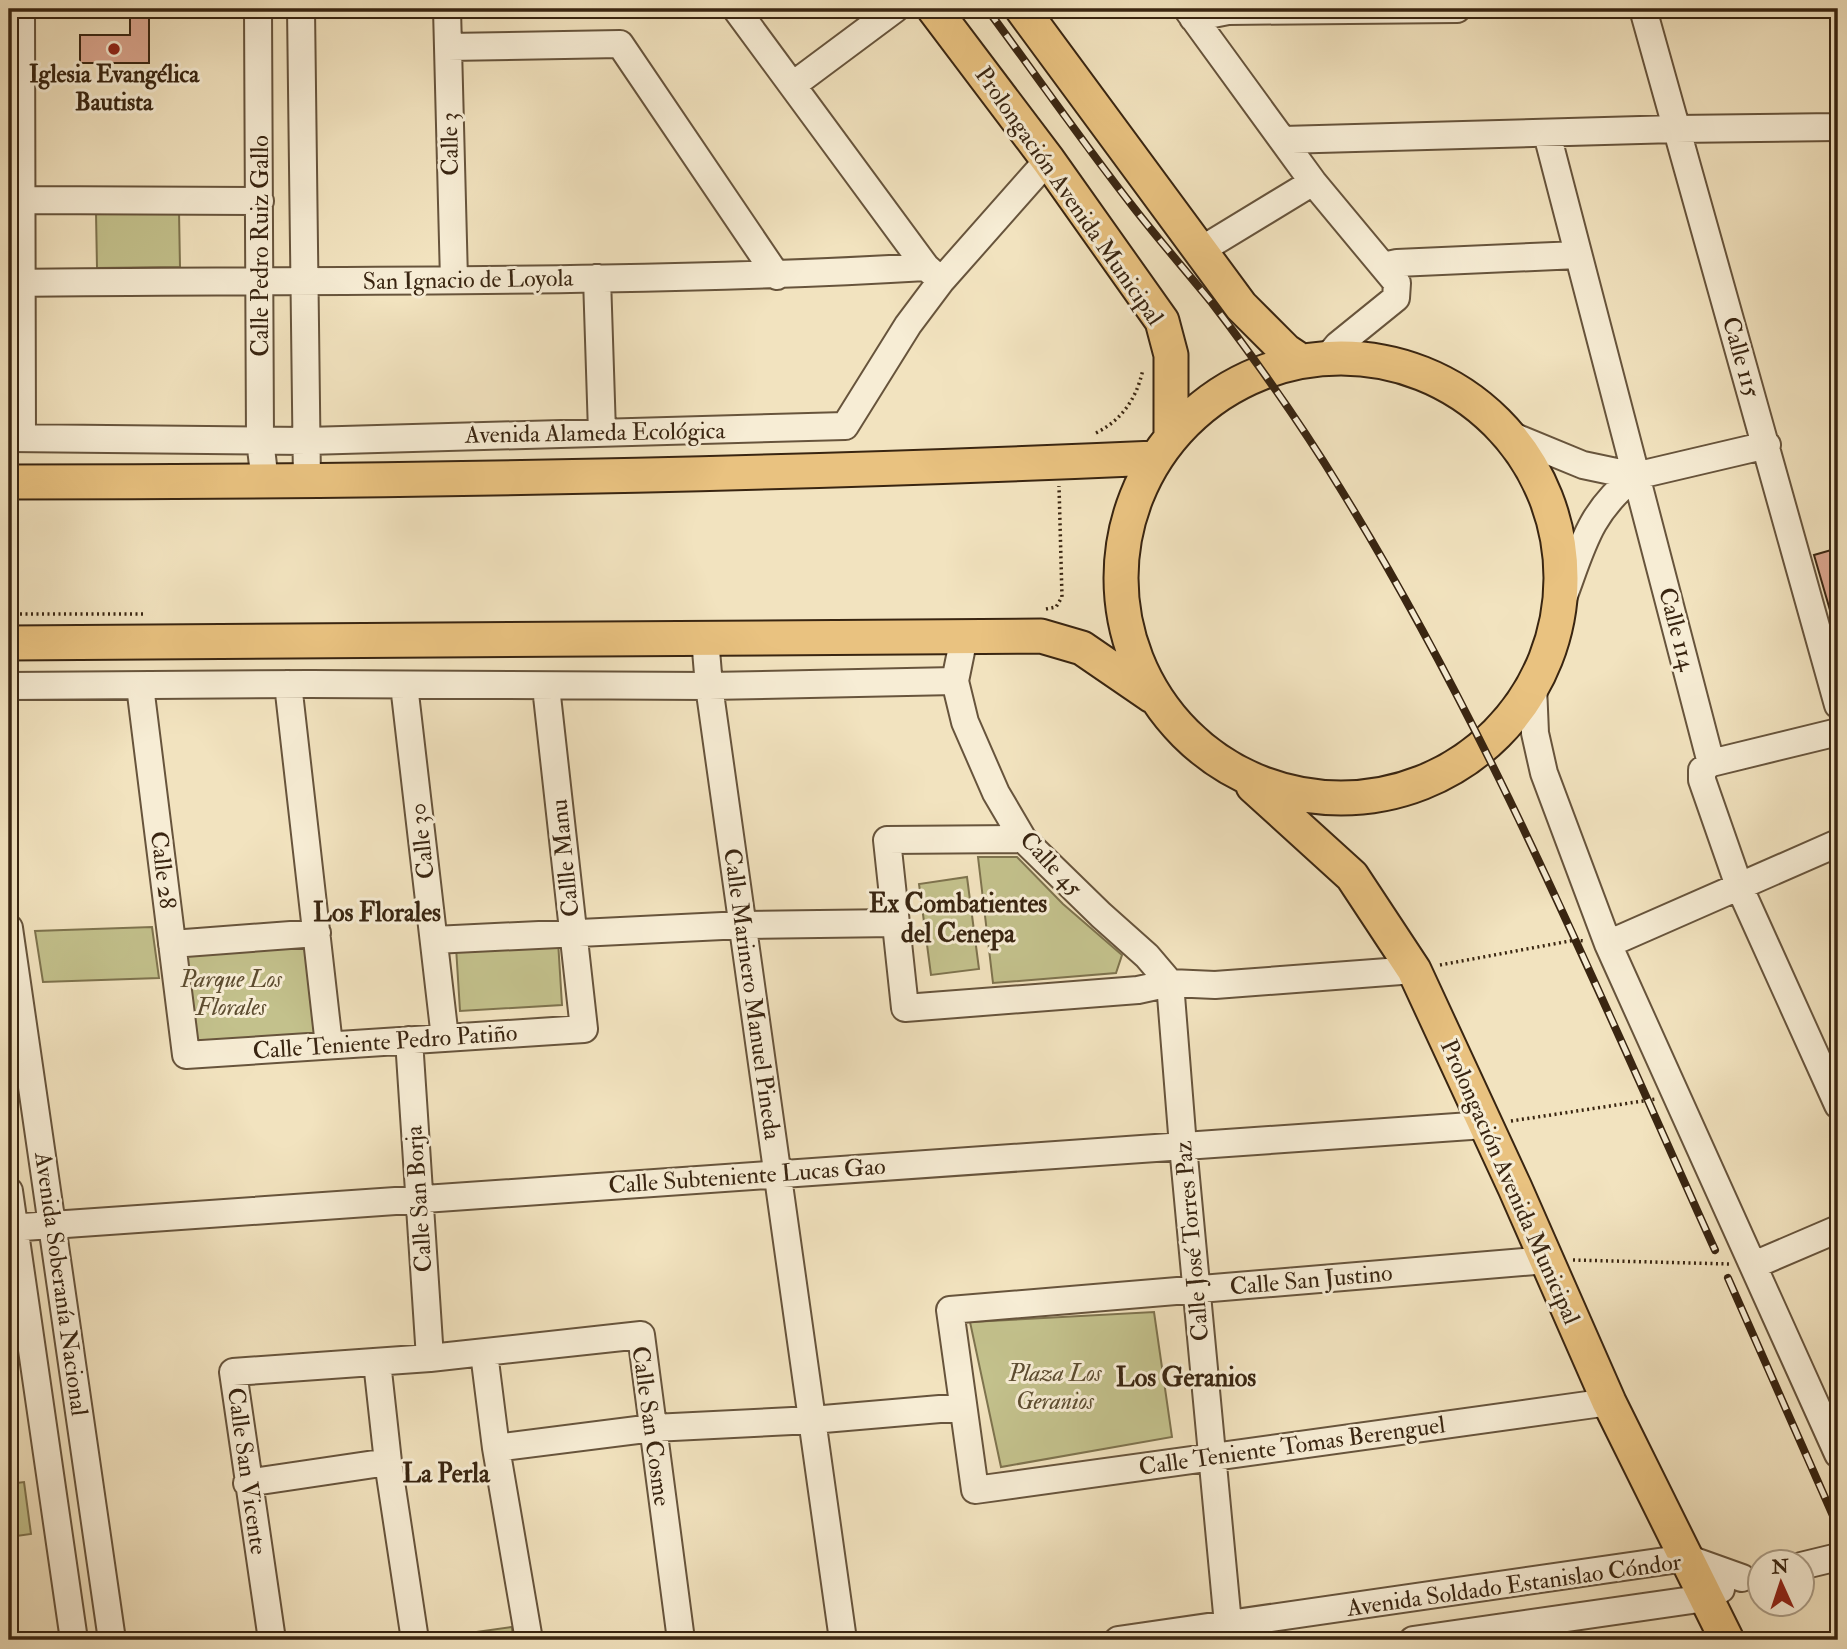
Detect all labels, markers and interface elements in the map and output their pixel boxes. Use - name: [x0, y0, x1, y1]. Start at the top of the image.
- marker: Iglesia Evangélica Bautista: [106, 41, 122, 57]
- place label: Iglesia Evangélica Bautista: [29, 59, 200, 118]
- street label: Prolongación Avenida Municipal: [968, 61, 1170, 331]
- street label: Calle 3: [434, 112, 466, 176]
- street label: Calle Pedro Ruiz Gallo: [245, 135, 276, 357]
- street label: San Ignacio de Loyola: [362, 263, 575, 297]
- street label: Calle 115: [1715, 313, 1767, 401]
- street label: Avenida Alameda Ecológica: [464, 415, 727, 451]
- street label: Calle 114: [1651, 584, 1703, 675]
- street label: Callle Manu: [543, 798, 587, 918]
- street label: Calle 30: [402, 801, 442, 881]
- street label: Calle 45: [1013, 825, 1089, 903]
- street label: Calle 28: [143, 829, 183, 911]
- street label: Calle Marinero Manuel Pineda: [716, 846, 788, 1143]
- district label: Ex Combatientes del Cenepa: [869, 888, 1047, 951]
- district label: Los Florales: [313, 897, 441, 929]
- park label: Parque Los Florales: [179, 964, 282, 1023]
- street label: Calle Teniente Pedro Patiño: [252, 1017, 518, 1067]
- street label: Prolongación Avenida Municipal: [1433, 1035, 1587, 1329]
- street label: Calle San Borja: [398, 1124, 440, 1273]
- street label: Calle José Torres Paz: [1168, 1139, 1216, 1343]
- street label: Avenida Soberanía Nacional: [27, 1149, 95, 1418]
- street label: Calle Subteniente Lucas Gao: [607, 1151, 887, 1201]
- street label: Calle San Justino: [1228, 1257, 1394, 1303]
- street label: Calle San Cosme: [624, 1344, 678, 1508]
- park label: Plaza Los Geranios: [1007, 1358, 1102, 1417]
- district label: Los Geranios: [1116, 1362, 1256, 1394]
- street label: Calle San Vicente: [220, 1386, 274, 1556]
- street label: Calle Teniente Tomas Berenguel: [1137, 1409, 1447, 1483]
- district label: La Perla: [402, 1458, 491, 1490]
- street label: Avenida Soldado Estanislao Cóndor: [1344, 1546, 1683, 1624]
- north arrow: [1745, 1548, 1815, 1618]
- text: N: [1770, 1555, 1790, 1580]

